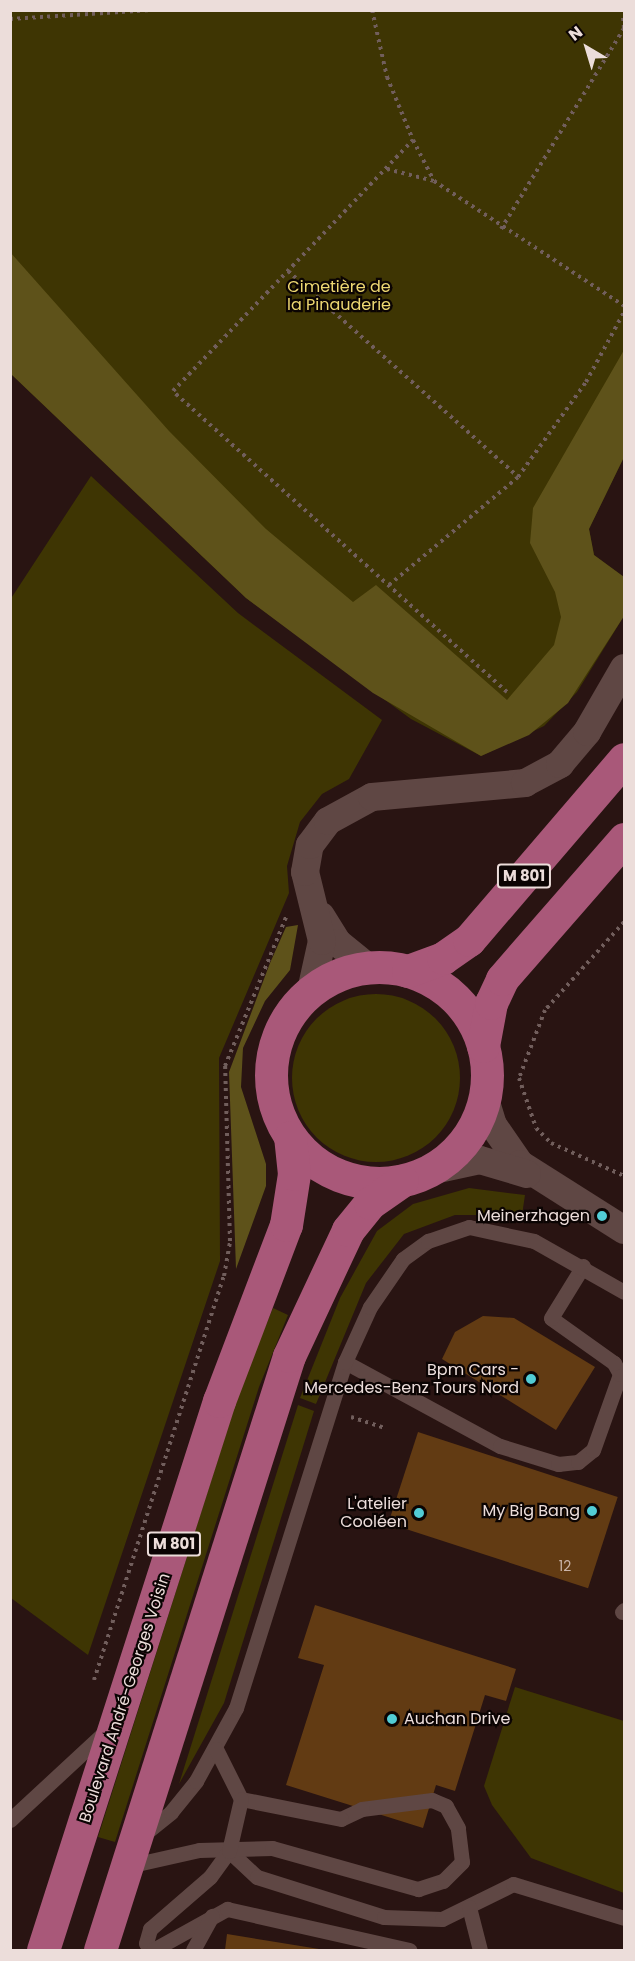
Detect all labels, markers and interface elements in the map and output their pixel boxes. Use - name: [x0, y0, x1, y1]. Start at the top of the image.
- north arrow: [557, 18, 617, 78]
- text: N: [564, 21, 587, 46]
- park label: Cimetière de la Pinauderie: [287, 277, 391, 315]
- road number: M 801: [496, 864, 552, 888]
- place label: Meinerzhagen: [477, 1206, 590, 1226]
- marker: Meinerzhagen: [595, 1209, 609, 1223]
- place label: Bpm Cars - Mercedes-Benz Tours Nord: [304, 1360, 519, 1398]
- marker: Bpm Cars - Mercedes-Benz Tours Nord: [524, 1372, 538, 1386]
- place label: L'atelier Cooléen: [340, 1494, 407, 1532]
- place label: My Big Bang: [482, 1501, 580, 1521]
- marker: My Big Bang: [585, 1504, 599, 1518]
- marker: L'atelier Cooléen: [412, 1506, 426, 1520]
- road number: M 801: [146, 1532, 202, 1556]
- house number: 12: [559, 1558, 571, 1574]
- street label: Boulevard André-Georges Voisin: [76, 1571, 174, 1825]
- place label: Auchan Drive: [404, 1709, 510, 1729]
- marker: Auchan Drive: [385, 1712, 399, 1726]

